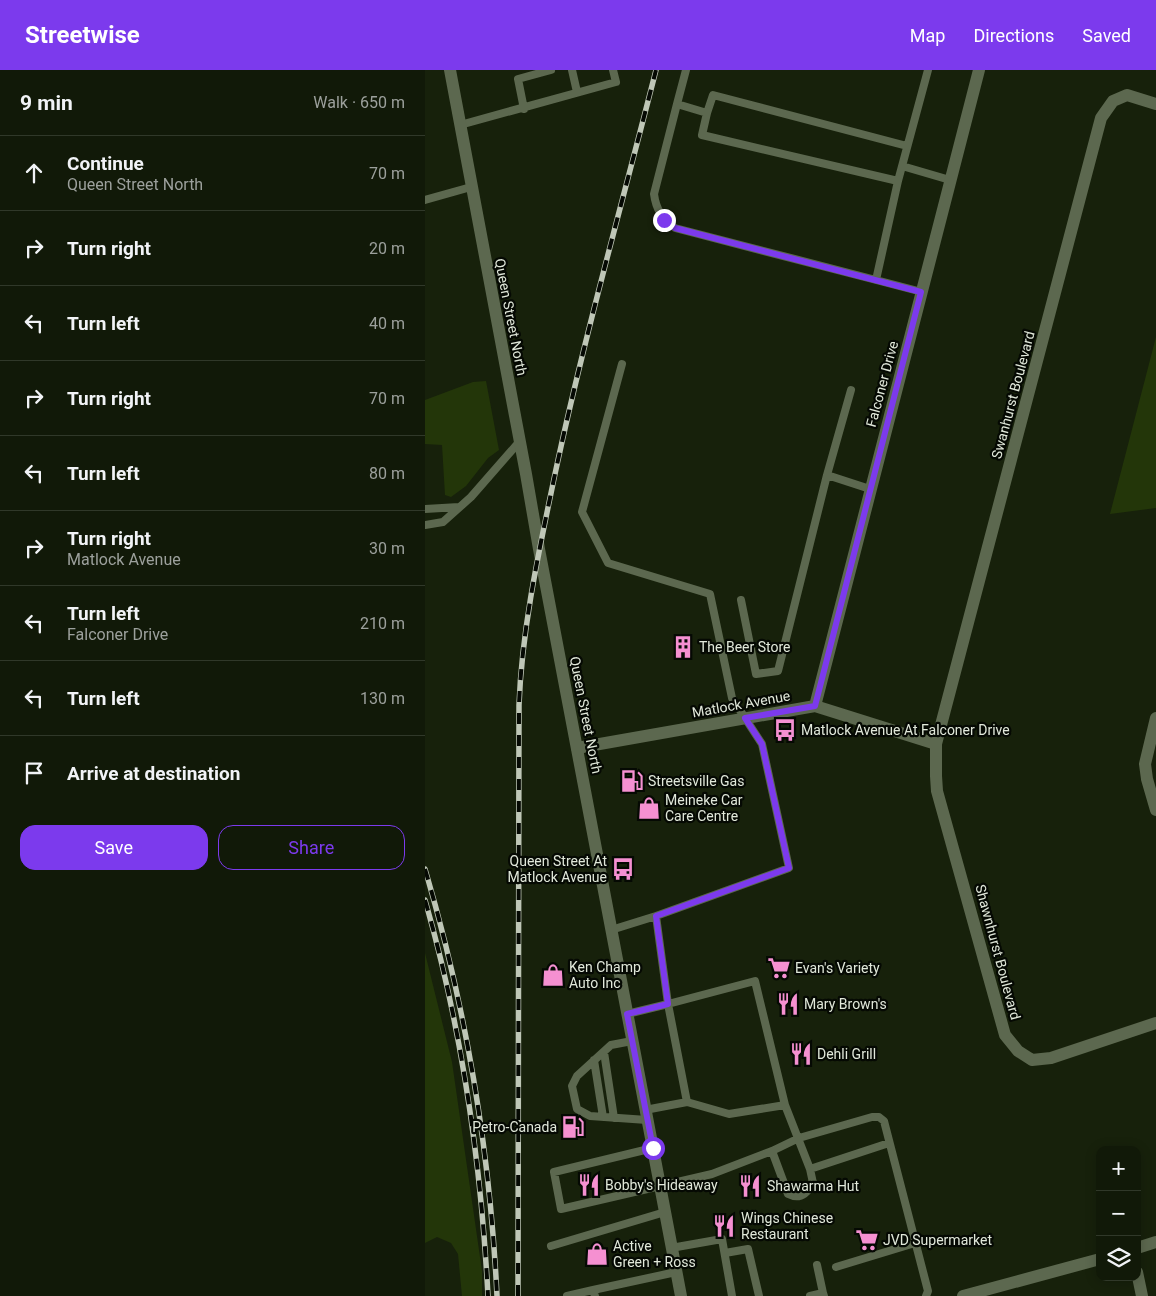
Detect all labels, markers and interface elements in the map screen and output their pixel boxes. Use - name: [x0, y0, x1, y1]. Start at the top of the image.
- text: Streetwise: [25, 21, 140, 49]
- text: Map: [910, 25, 945, 46]
- text: Directions: [973, 25, 1054, 46]
- text: Saved: [1082, 25, 1131, 46]
- text: 9 min: [20, 91, 73, 115]
- text: Walk · 650 m: [313, 93, 405, 112]
- text: Continue: [67, 152, 144, 175]
- icon: ahead: [20, 159, 48, 187]
- text: 70 m: [369, 164, 405, 183]
- text: Queen Street North: [67, 175, 203, 194]
- route end: [653, 209, 676, 232]
- icon: right: [20, 234, 48, 262]
- text: Turn right: [67, 237, 151, 260]
- text: 20 m: [369, 239, 405, 258]
- street label: Queen Street North: [492, 257, 530, 377]
- icon: left: [20, 309, 48, 337]
- text: Turn left: [67, 312, 140, 335]
- text: 40 m: [369, 314, 405, 333]
- street label: Swanhurst Boulevard: [988, 329, 1038, 461]
- street label: Falconer Drive: [863, 339, 901, 429]
- icon: right: [20, 384, 48, 412]
- text: Turn right: [67, 387, 151, 410]
- text: 70 m: [369, 389, 405, 408]
- icon: left: [20, 459, 48, 487]
- text: Turn left: [67, 462, 140, 485]
- text: 80 m: [369, 464, 405, 483]
- text: Turn right: [67, 527, 151, 550]
- icon: right: [20, 534, 48, 562]
- text: 30 m: [369, 539, 405, 558]
- text: Matlock Avenue: [67, 550, 181, 569]
- text: Turn left: [67, 602, 140, 625]
- icon: left: [20, 609, 48, 637]
- text: 210 m: [360, 614, 405, 633]
- text: Falconer Drive: [67, 625, 168, 644]
- building icon: The Beer Store: [670, 634, 696, 660]
- place label: The Beer Store: [699, 639, 791, 655]
- street label: Queen Street North: [567, 655, 605, 775]
- icon: left: [20, 684, 48, 712]
- text: Turn left: [67, 687, 140, 710]
- street label: Matlock Avenue: [691, 687, 791, 721]
- text: 130 m: [360, 689, 405, 708]
- bus stop icon: Matlock Avenue At Falconer Drive: [772, 717, 798, 743]
- place label: Matlock Avenue At Falconer Drive: [801, 722, 1010, 738]
- icon: arrive: [20, 759, 48, 787]
- text: Arrive at destination: [67, 762, 240, 785]
- fuel station icon: Streetsville Gas: [619, 768, 645, 794]
- place label: Streetsville Gas: [648, 773, 744, 789]
- place label: Meineke Car Care Centre: [665, 792, 743, 824]
- shop icon: Meineke Car Care Centre: [636, 795, 662, 821]
- button: Save: [20, 825, 208, 870]
- button: Share: [218, 825, 405, 870]
- place label: Queen Street At Matlock Avenue: [508, 853, 607, 885]
- bus stop icon: Queen Street At Matlock Avenue: [610, 856, 636, 882]
- street label: Shawnhurst Boulevard: [972, 883, 1024, 1021]
- supermarket icon: Evan's Variety: [766, 955, 792, 981]
- place label: Ken Champ Auto Inc: [569, 959, 641, 991]
- place label: Evan's Variety: [795, 960, 880, 976]
- shop icon: Ken Champ Auto Inc: [540, 962, 566, 988]
- restaurant icon: Mary Brown's: [775, 991, 801, 1017]
- place label: Mary Brown's: [804, 996, 887, 1012]
- restaurant icon: Dehli Grill: [788, 1041, 814, 1067]
- place label: Dehli Grill: [817, 1046, 876, 1062]
- fuel station icon: Petro-Canada: [560, 1114, 586, 1140]
- place label: Petro-Canada: [472, 1119, 557, 1135]
- route start: [642, 1137, 665, 1160]
- map controls: [1096, 1146, 1141, 1281]
- button: +: [1096, 1146, 1141, 1191]
- restaurant icon: Bobby's Hideaway: [576, 1172, 602, 1198]
- restaurant icon: Shawarma Hut: [737, 1173, 763, 1199]
- place label: Bobby's Hideaway: [605, 1177, 718, 1193]
- place label: Shawarma Hut: [767, 1178, 860, 1194]
- button: −: [1096, 1191, 1141, 1236]
- place label: Wings Chinese Restaurant: [741, 1210, 833, 1242]
- restaurant icon: Wings Chinese Restaurant: [711, 1213, 737, 1239]
- supermarket icon: JVD Supermarket: [854, 1227, 880, 1253]
- place label: JVD Supermarket: [883, 1232, 992, 1248]
- button: layers: [1096, 1236, 1141, 1281]
- place label: Active Green + Ross: [613, 1238, 696, 1270]
- shop icon: Active Green + Ross: [584, 1241, 610, 1267]

